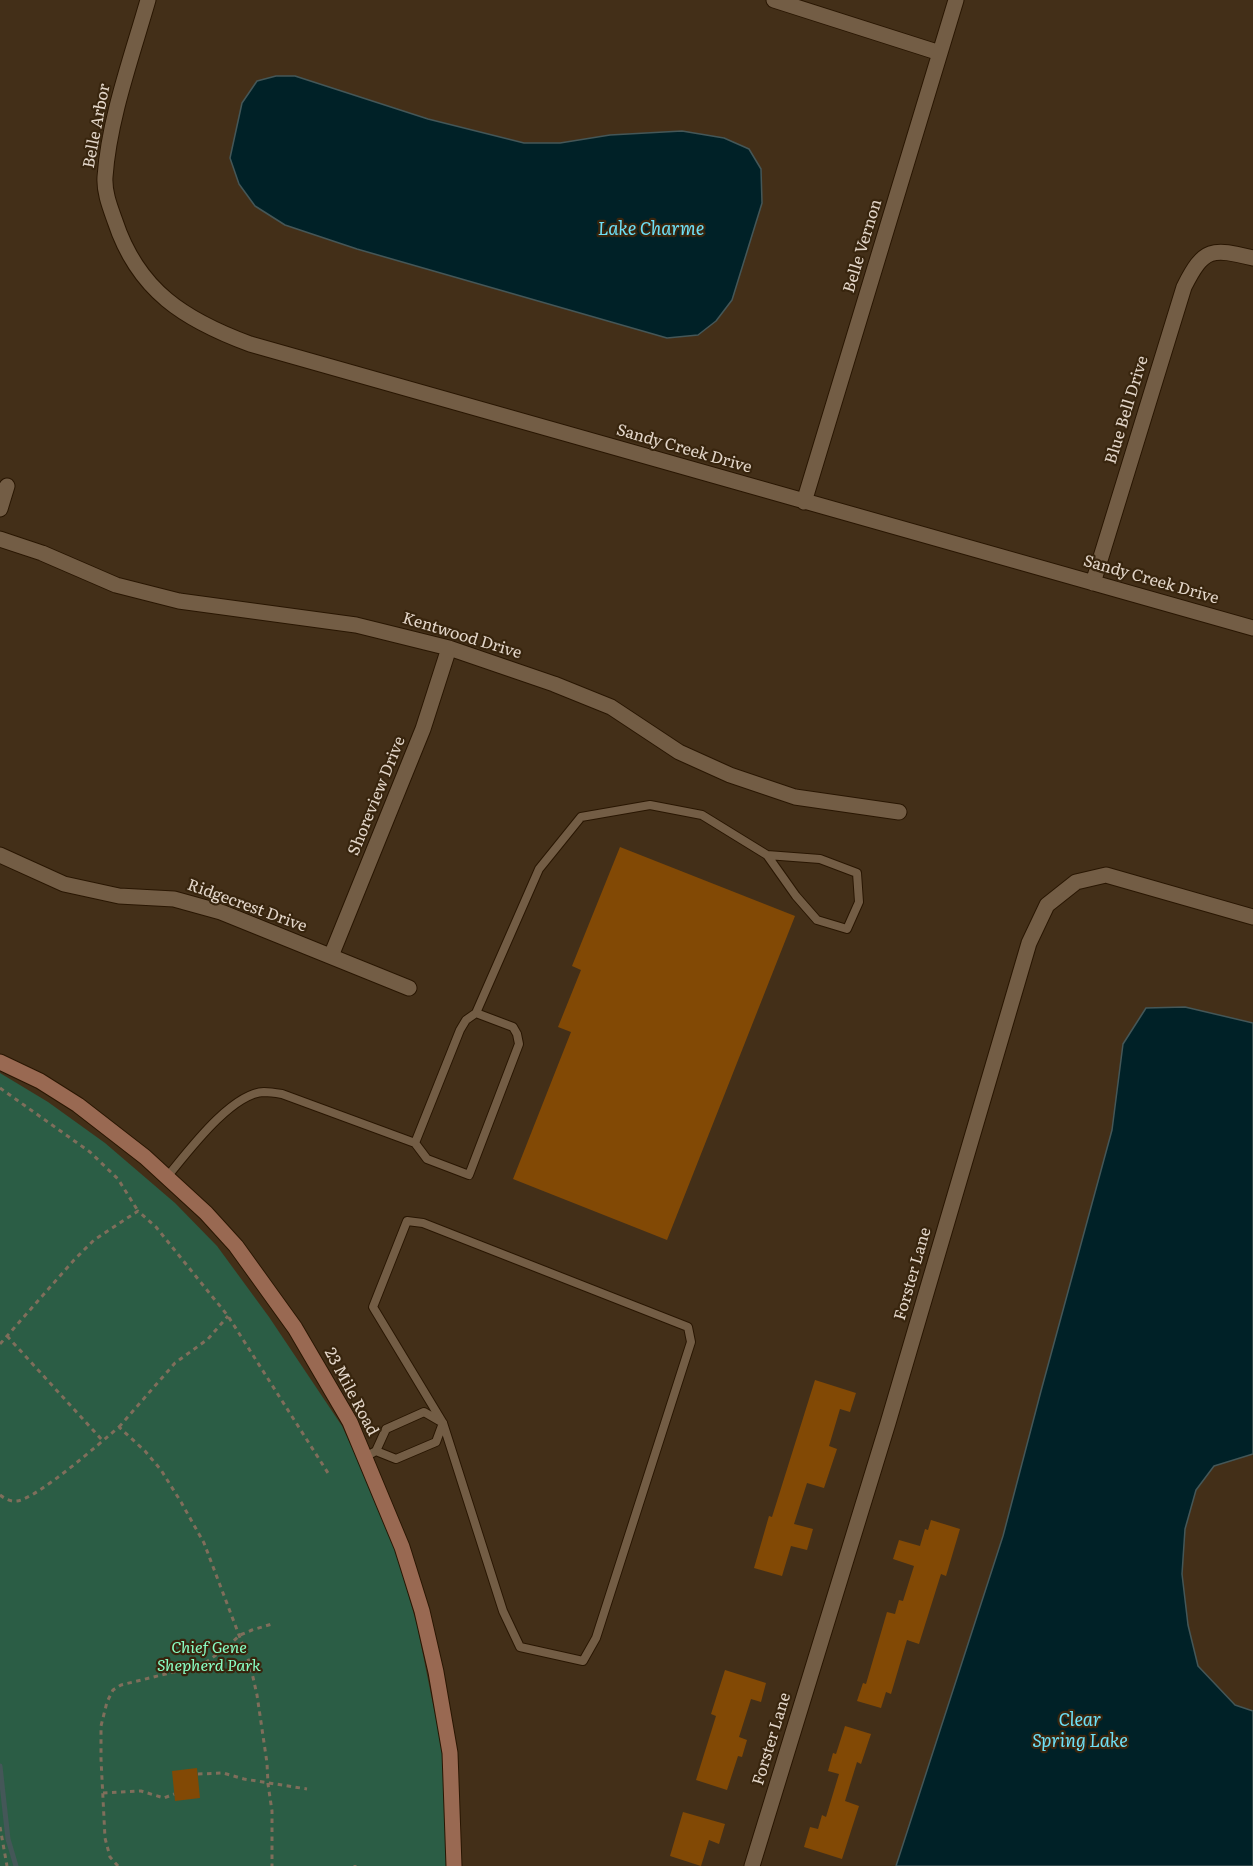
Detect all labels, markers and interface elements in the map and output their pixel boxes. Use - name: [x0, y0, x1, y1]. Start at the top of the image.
- street label: Belle Arbor: [79, 82, 115, 170]
- street label: Belle Vernon: [840, 197, 886, 295]
- water label: Lake Charme: [598, 219, 704, 241]
- street label: Blue Bell Drive: [1101, 354, 1153, 466]
- street label: Sandy Creek Drive: [614, 420, 754, 478]
- street label: Sandy Creek Drive: [1081, 551, 1221, 609]
- street label: Kentwood Drive: [400, 609, 524, 663]
- street label: Shoreview Drive: [344, 734, 410, 858]
- street label: Ridgecrest Drive: [185, 875, 309, 937]
- street label: Forster Lane: [891, 1225, 935, 1323]
- street label: 23 Mile Road: [320, 1345, 382, 1439]
- park label: Chief Gene Shepherd Park: [157, 1638, 261, 1676]
- street label: Forster Lane: [749, 1690, 795, 1788]
- water label: Clear Spring Lake: [1032, 1710, 1128, 1752]

